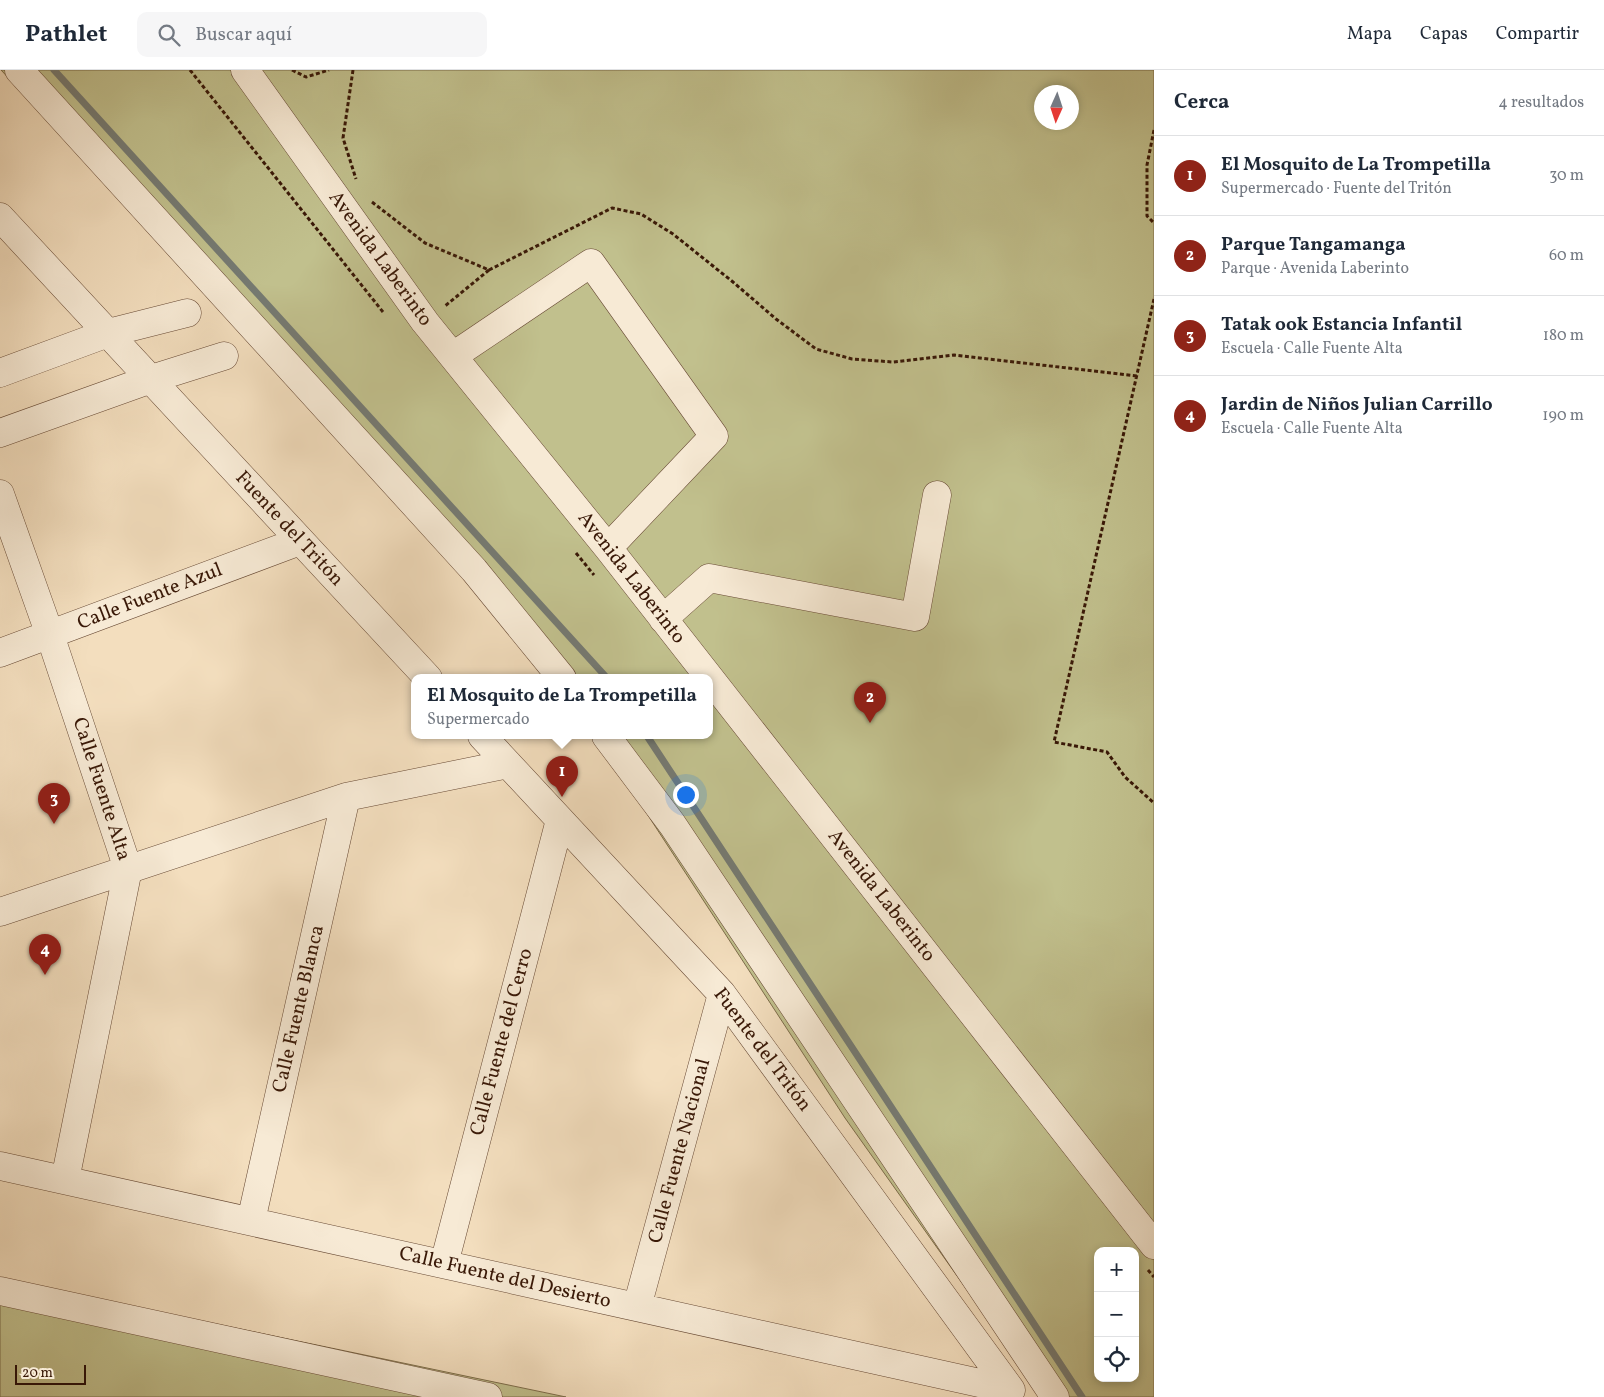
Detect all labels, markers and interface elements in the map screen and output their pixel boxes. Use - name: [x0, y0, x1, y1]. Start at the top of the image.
- search box: [137, 12, 487, 57]
- text: Pathlet: [25, 18, 107, 52]
- icon: search: [155, 21, 183, 49]
- text: Buscar aquí: [195, 22, 292, 48]
- text: Mapa: [1347, 22, 1392, 47]
- text: Capas: [1420, 22, 1468, 47]
- text: Compartir: [1496, 22, 1579, 47]
- north arrow: [1034, 85, 1079, 130]
- text: Cerca: [1174, 88, 1229, 117]
- text: 4 resultados: [1498, 92, 1584, 114]
- text: El Mosquito de La Trompetilla: [1221, 152, 1491, 178]
- text: 1: [1187, 165, 1193, 187]
- text: 30 m: [1549, 165, 1584, 187]
- text: Supermercado · Fuente del Tritón: [1221, 178, 1452, 200]
- street label: Avenida Laberinto: [321, 186, 439, 332]
- text: Parque Tangamanga: [1221, 232, 1406, 258]
- text: 2: [1186, 245, 1194, 267]
- text: 60 m: [1549, 245, 1584, 267]
- text: Parque · Avenida Laberinto: [1221, 258, 1409, 280]
- text: Tatak ook Estancia Infantil: [1221, 312, 1462, 338]
- text: 3: [1186, 325, 1194, 347]
- text: 180 m: [1543, 325, 1584, 347]
- text: Escuela · Calle Fuente Alta: [1221, 338, 1403, 360]
- text: Jardin de Niños Julian Carrillo: [1221, 392, 1493, 418]
- text: 4: [1185, 405, 1195, 427]
- text: 190 m: [1542, 405, 1584, 427]
- text: Escuela · Calle Fuente Alta: [1221, 418, 1403, 440]
- street label: Fuente del Tritón: [228, 465, 350, 593]
- street label: Avenida Laberinto: [570, 506, 692, 650]
- street label: Calle Fuente Azul: [73, 556, 227, 638]
- popup: [411, 674, 713, 739]
- pin: 2: [854, 682, 886, 723]
- text: El Mosquito de La Trompetilla: [427, 683, 697, 709]
- text: Supermercado: [427, 709, 530, 731]
- street label: Calle Fuente Alta: [65, 714, 137, 864]
- pin: 1: [546, 756, 578, 797]
- your location: [673, 782, 699, 808]
- pin: 3: [38, 783, 70, 824]
- street label: Avenida Laberinto: [820, 824, 942, 968]
- street label: Calle Fuente Blanca: [266, 922, 332, 1096]
- pin: 4: [29, 934, 61, 975]
- street label: Calle Fuente del Cerro: [464, 945, 540, 1139]
- street label: Fuente del Tritón: [706, 982, 818, 1118]
- street label: Calle Fuente Nacional: [642, 1055, 718, 1247]
- street label: Calle Fuente del Desierto: [396, 1240, 614, 1316]
- map controls: [1094, 1247, 1139, 1382]
- button: +: [1094, 1247, 1139, 1292]
- button: −: [1094, 1292, 1139, 1337]
- button: locate: [1094, 1337, 1139, 1382]
- scale bar: [15, 1362, 86, 1385]
- text: 20 m: [22, 1364, 53, 1383]

